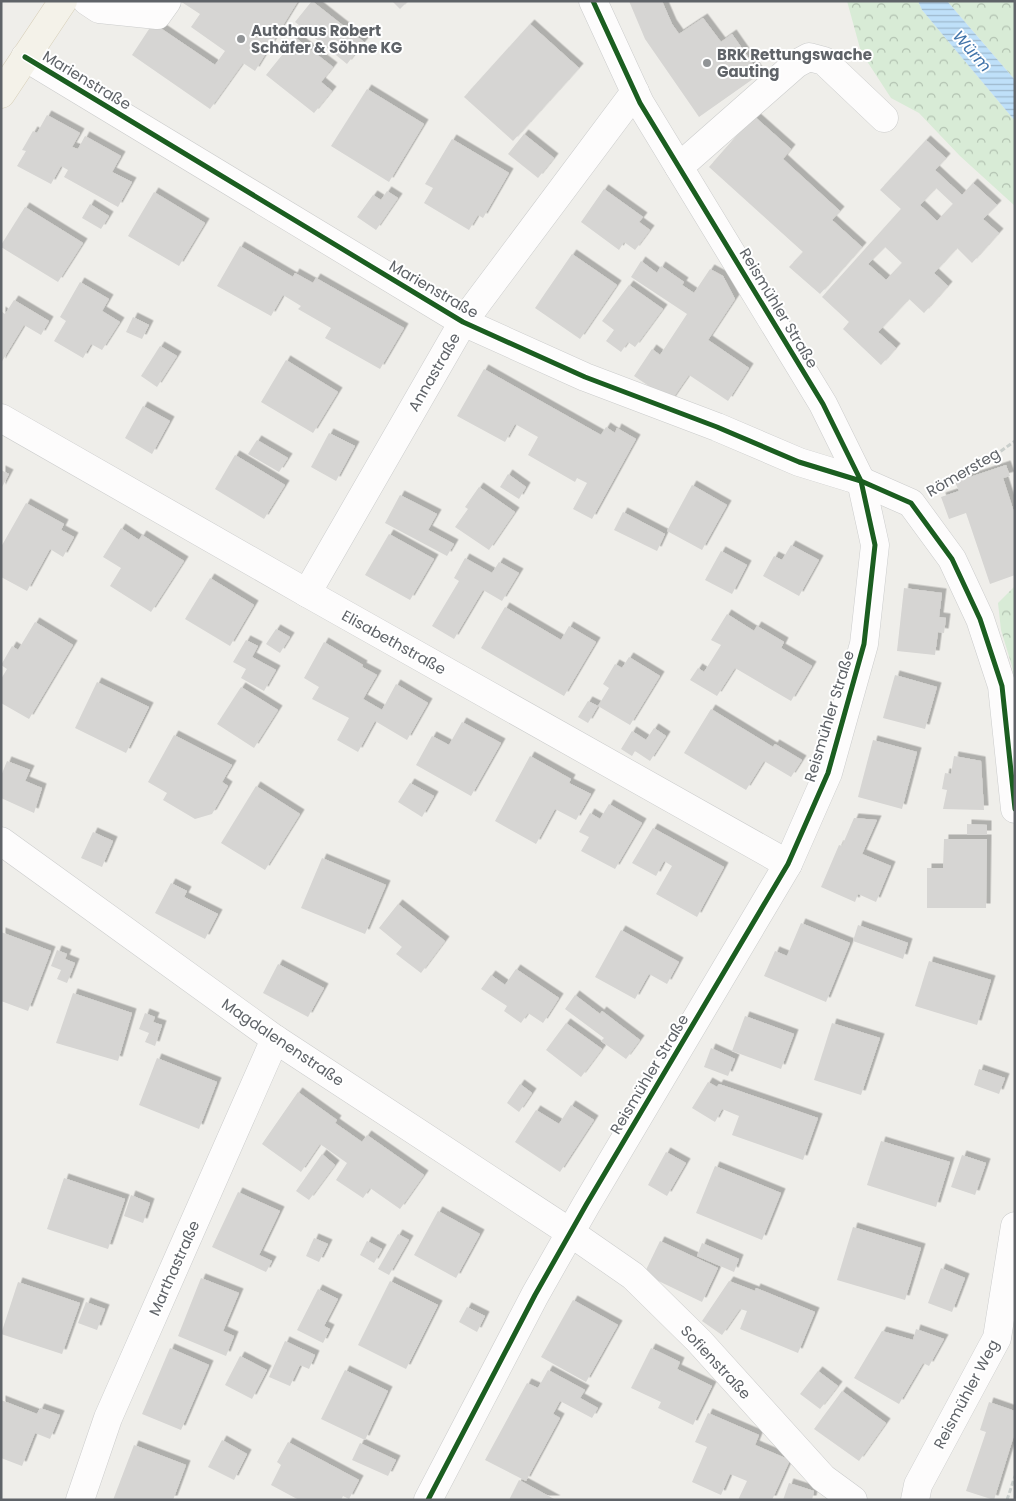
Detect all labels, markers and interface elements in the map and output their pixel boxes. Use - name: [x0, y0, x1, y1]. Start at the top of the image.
- place label: Autohaus Robert Schäfer & Söhne KG: [251, 20, 402, 58]
- water label: Würm: [947, 25, 997, 77]
- marker: Autohaus Robert Schäfer & Söhne KG: [235, 33, 247, 45]
- place label: BRK Rettungswache Gauting: [717, 44, 872, 82]
- street label: Marienstraße: [39, 45, 135, 115]
- marker: BRK Rettungswache Gauting: [701, 57, 713, 69]
- street label: Reismühler Straße: [735, 244, 823, 372]
- street label: Marienstraße: [386, 255, 482, 323]
- street label: Annastraße: [403, 329, 465, 415]
- street label: Römersteg: [922, 442, 1004, 502]
- street label: Elisabethstraße: [338, 605, 450, 679]
- street label: Reismühler Straße: [799, 648, 859, 784]
- street label: Magdalenenstraße: [218, 993, 348, 1091]
- street label: Reismühler Straße: [605, 1010, 693, 1138]
- street label: Marthastraße: [144, 1217, 204, 1319]
- street label: Sofienstraße: [676, 1320, 756, 1404]
- street label: Reismühler Weg: [928, 1336, 1004, 1452]

